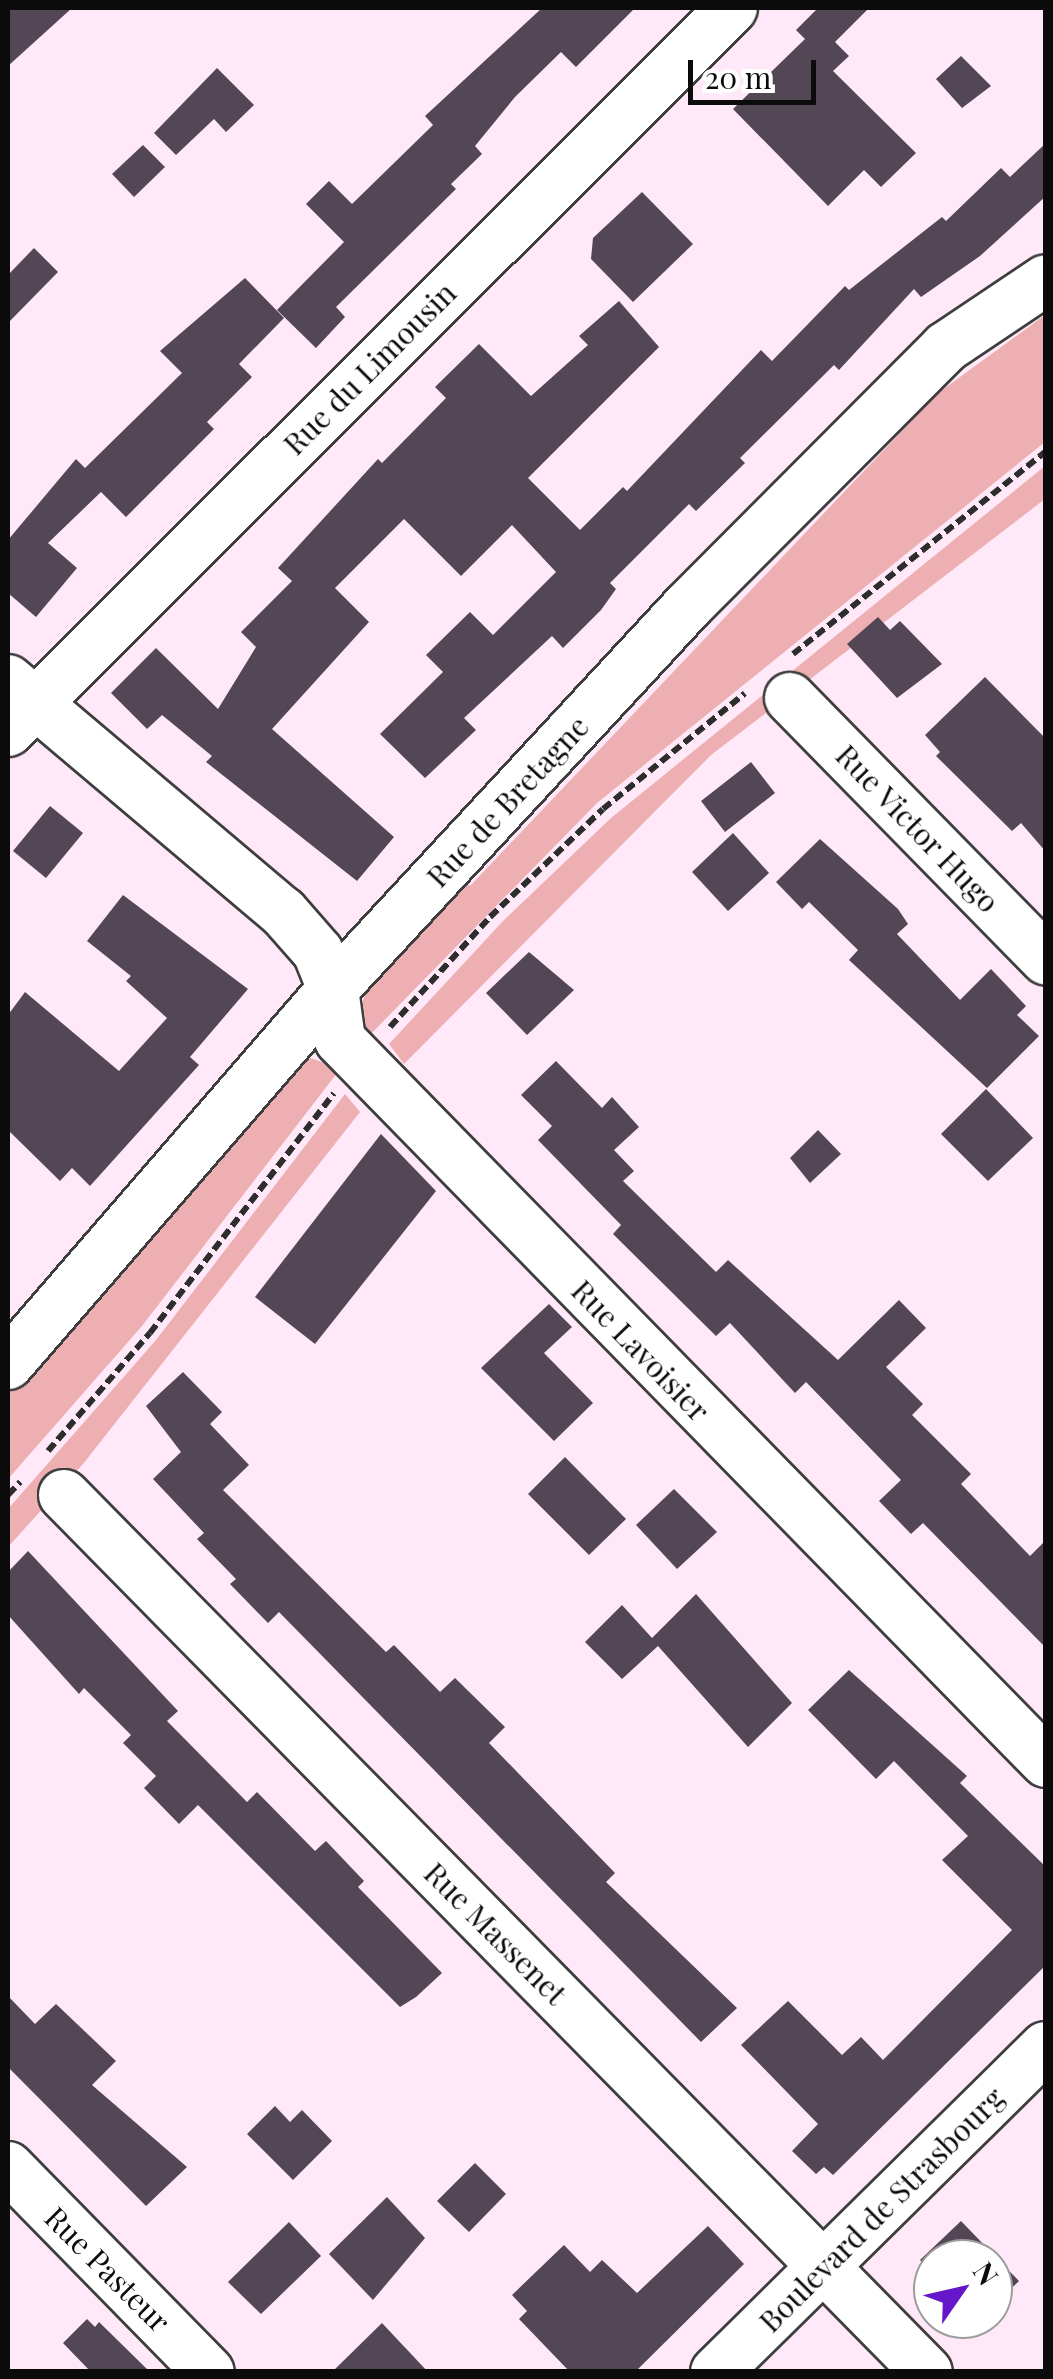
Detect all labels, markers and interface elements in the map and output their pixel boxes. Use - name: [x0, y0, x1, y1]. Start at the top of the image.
- scale bar: [693, 40, 820, 102]
- text: 20 m: [705, 57, 771, 97]
- street label: Rue du Limousin: [275, 274, 463, 462]
- street label: Rue de Bretagne: [419, 708, 595, 894]
- street label: Rue Victor Hugo: [828, 736, 1008, 920]
- street label: Rue Lavoisier: [565, 1272, 717, 1428]
- street label: Rue Massenet: [417, 1854, 575, 2012]
- street label: Boulevard de Strasbourg: [751, 2079, 1011, 2339]
- street label: Rue Pasteur: [38, 2199, 178, 2339]
- north arrow: [913, 2239, 1013, 2339]
- text: N: [966, 2254, 1008, 2292]

